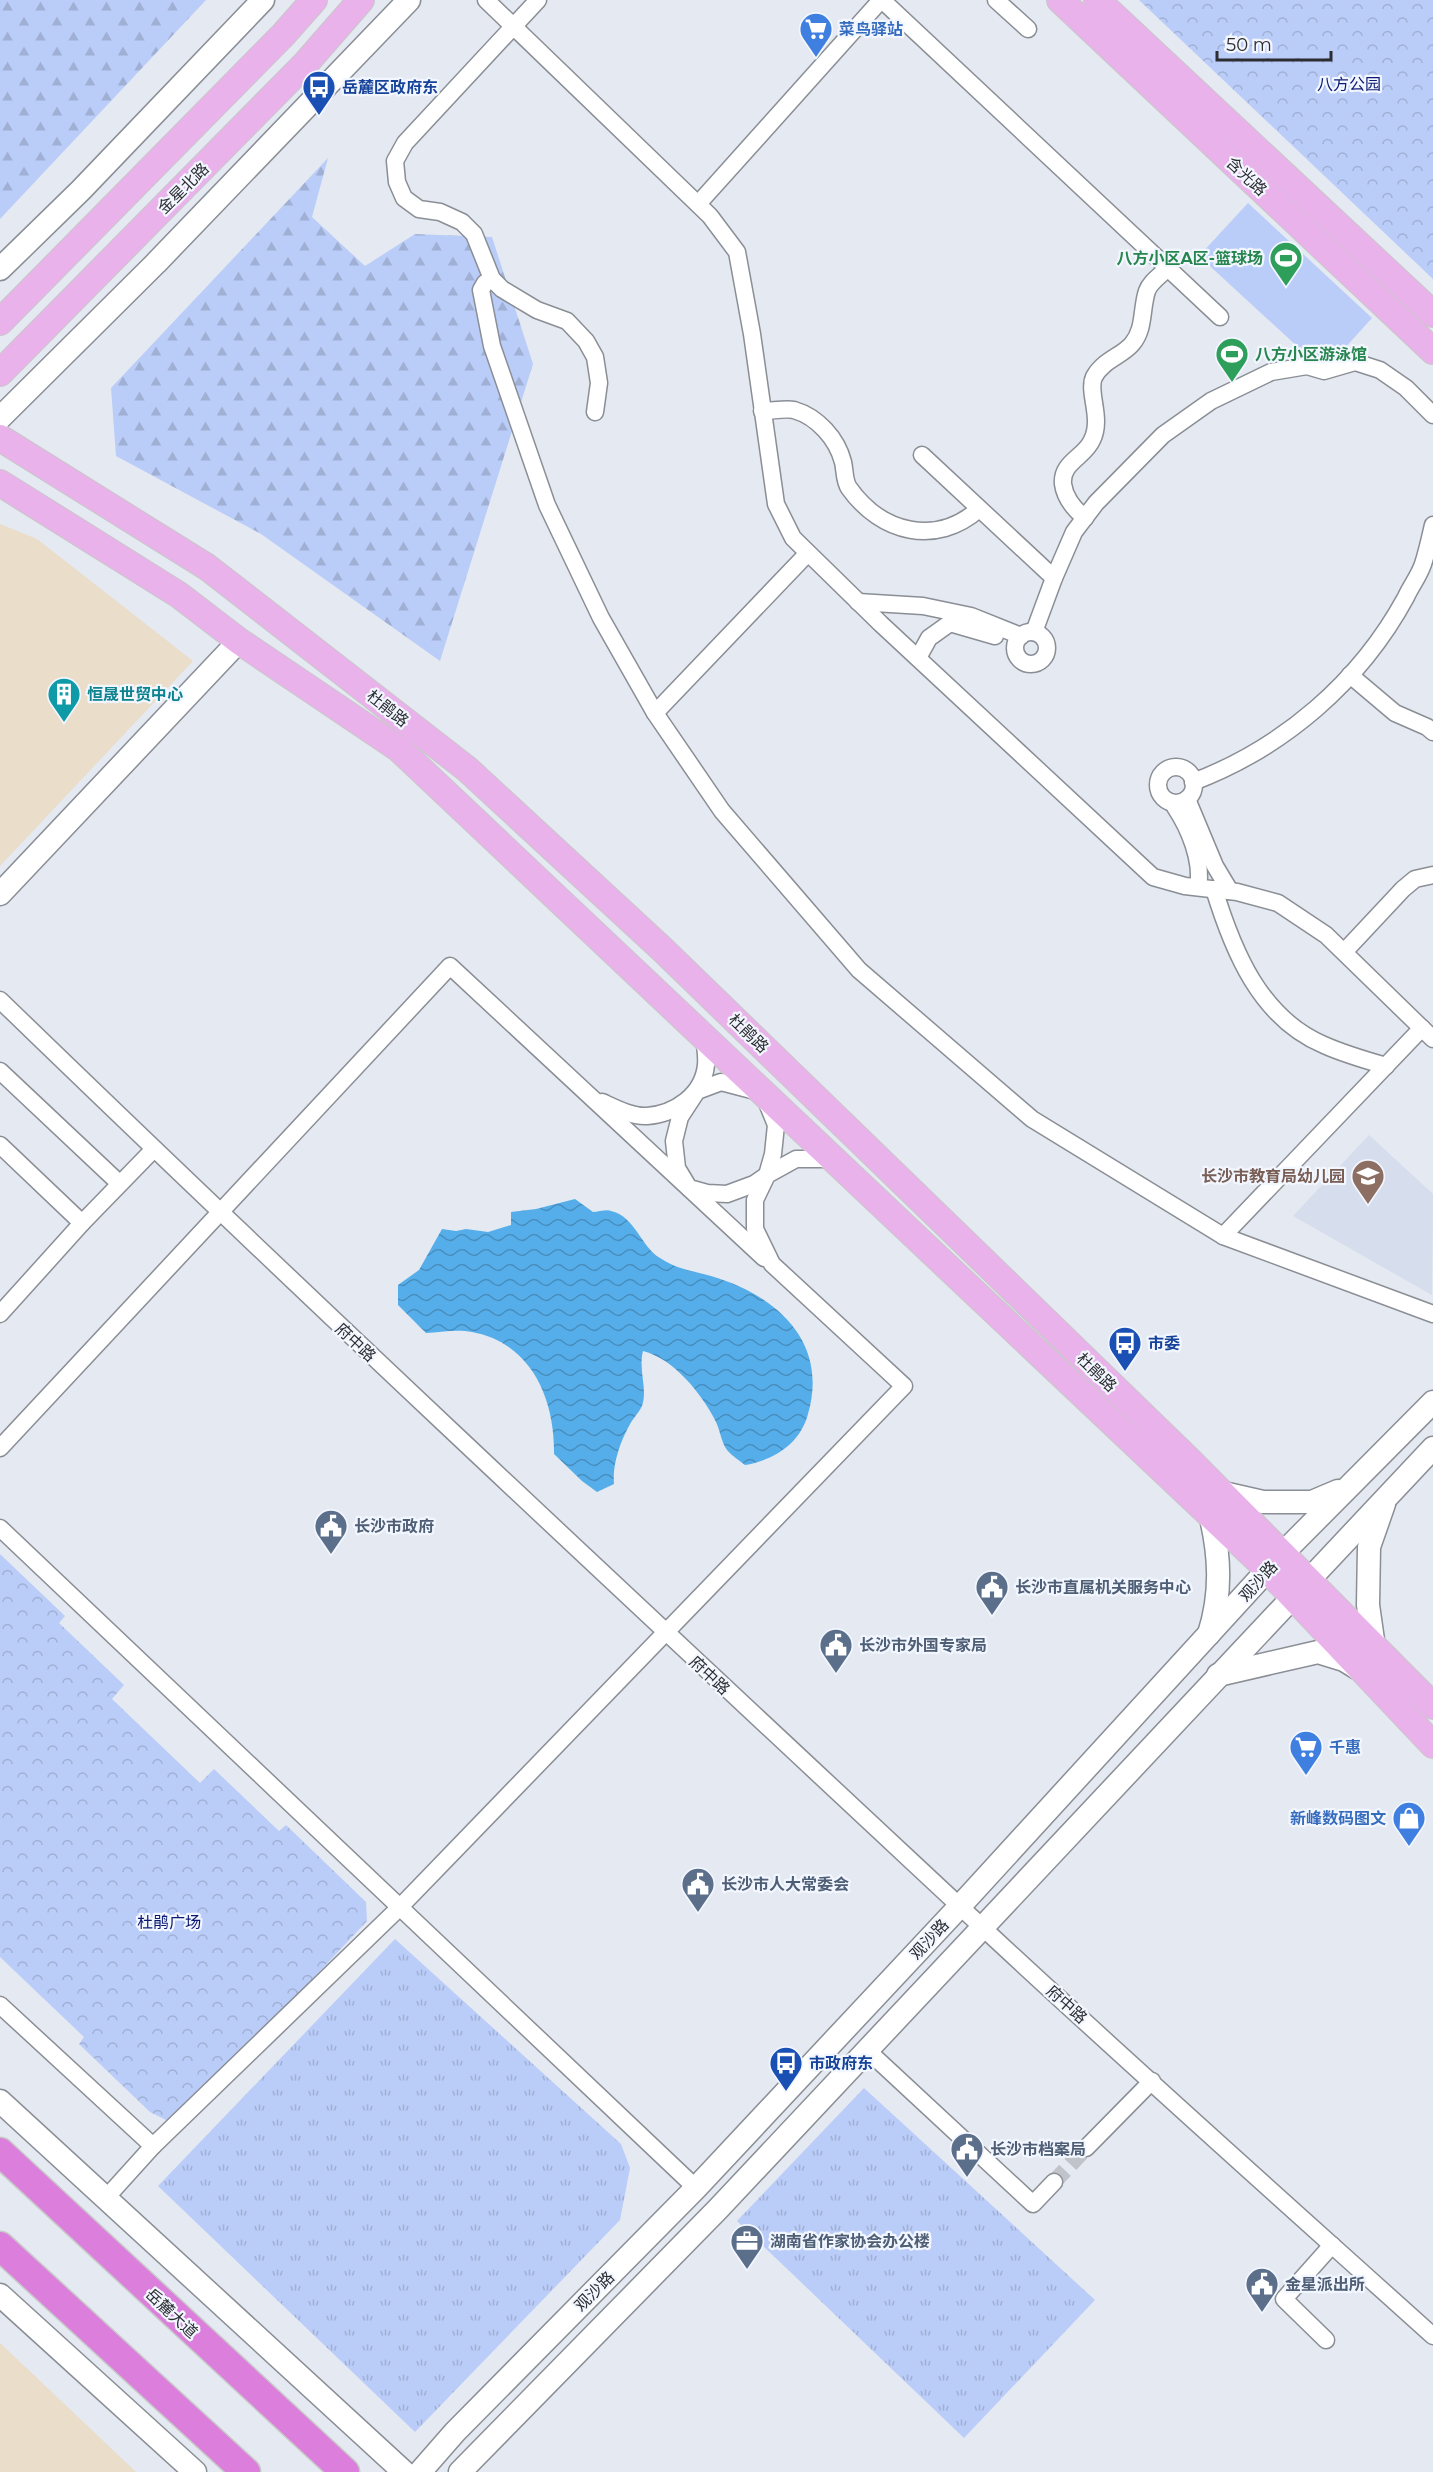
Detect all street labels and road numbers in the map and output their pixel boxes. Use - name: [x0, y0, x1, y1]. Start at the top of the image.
- street label: 含光路: [1223, 153, 1271, 200]
- street label: 金星北路: [154, 159, 213, 218]
- street label: 杜鹃路: [363, 686, 412, 731]
- street label: 杜鹃路: [725, 1010, 773, 1057]
- street label: 府中路: [332, 1319, 380, 1366]
- street label: 杜鹃路: [1073, 1349, 1121, 1396]
- street label: 观沙路: [1235, 1557, 1281, 1606]
- street label: 府中路: [686, 1652, 734, 1699]
- street label: 观沙路: [906, 1915, 953, 1963]
- street label: 府中路: [1042, 1981, 1091, 2027]
- street label: 观沙路: [571, 2268, 618, 2315]
- street label: 岳麓大道: [142, 2285, 202, 2342]

